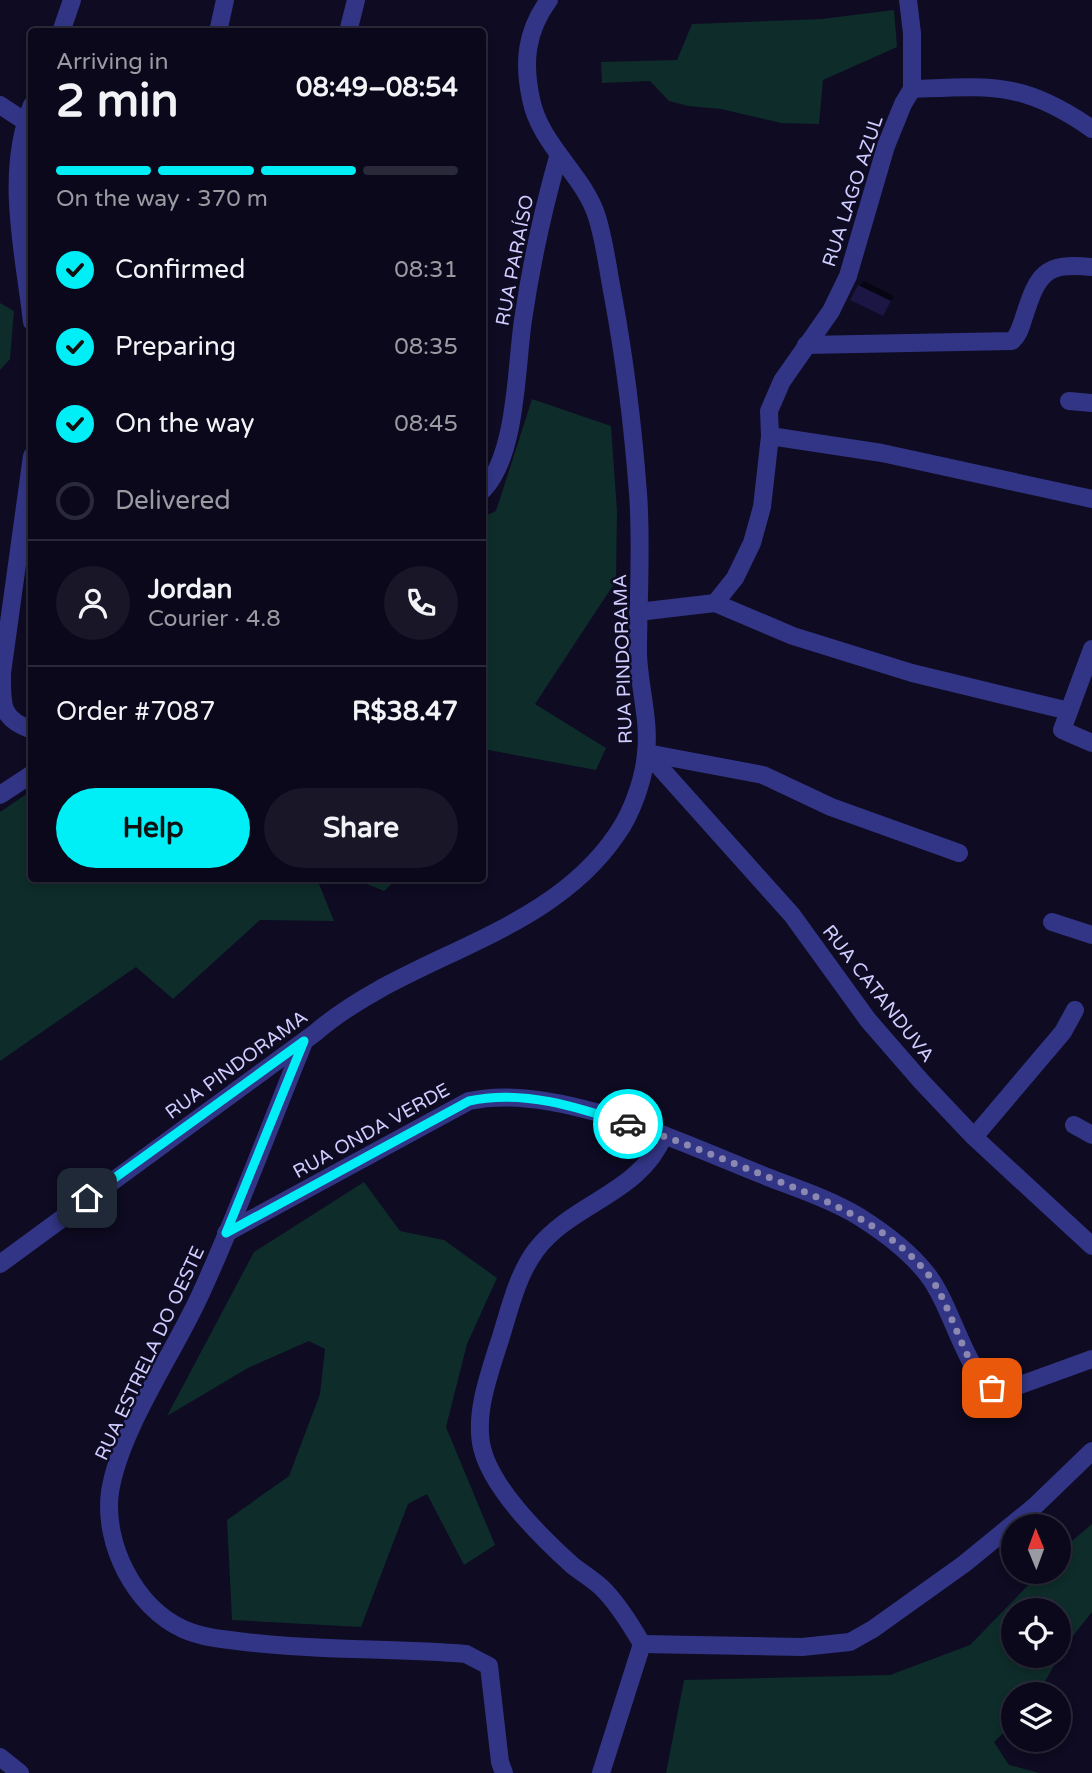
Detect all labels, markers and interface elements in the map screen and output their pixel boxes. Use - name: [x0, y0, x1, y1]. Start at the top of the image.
- text: Arriving in: [56, 48, 169, 76]
- text: 08:49–08:54: [296, 72, 458, 103]
- text: 2 min: [56, 74, 179, 129]
- street label: RUA LAGO AZUL: [818, 113, 888, 270]
- text: On the way · 370 m: [56, 185, 268, 213]
- street label: RUA PARAÍSO: [491, 193, 538, 328]
- icon: check: [56, 251, 94, 289]
- text: Confirmed: [115, 254, 245, 285]
- text: 08:31: [394, 256, 458, 284]
- icon: check: [56, 328, 94, 366]
- text: Preparing: [115, 331, 236, 362]
- text: 08:35: [394, 333, 458, 361]
- icon: check: [56, 405, 94, 443]
- text: On the way: [115, 408, 255, 439]
- text: 08:45: [394, 410, 458, 438]
- text: Delivered: [115, 485, 231, 516]
- button: person: [56, 566, 130, 640]
- button: phone: [384, 566, 458, 640]
- text: Jordan: [148, 574, 232, 605]
- street label: RUA PINDORAMA: [609, 574, 637, 744]
- text: Courier · 4.8: [148, 605, 281, 633]
- text: Order #7087: [56, 696, 216, 727]
- text: R$38.47: [352, 696, 458, 727]
- button: Help: [56, 788, 250, 868]
- button: Share: [264, 788, 458, 868]
- street label: RUA CATANDUVA: [818, 921, 939, 1067]
- street label: RUA PINDORAMA: [161, 1006, 312, 1124]
- street label: RUA ONDA VERDE: [289, 1079, 454, 1183]
- courier: [593, 1089, 663, 1159]
- icon: car: [609, 1105, 647, 1143]
- pin: [57, 1168, 117, 1228]
- icon: home: [68, 1179, 106, 1217]
- street label: RUA ESTRELA DO OESTE: [91, 1243, 209, 1464]
- pin: [962, 1358, 1022, 1418]
- icon: bag: [973, 1369, 1011, 1407]
- north arrow: [1001, 1514, 1071, 1584]
- map controls: [1001, 1514, 1071, 1752]
- button: locate: [1001, 1598, 1071, 1668]
- button: layers: [1001, 1682, 1071, 1752]

